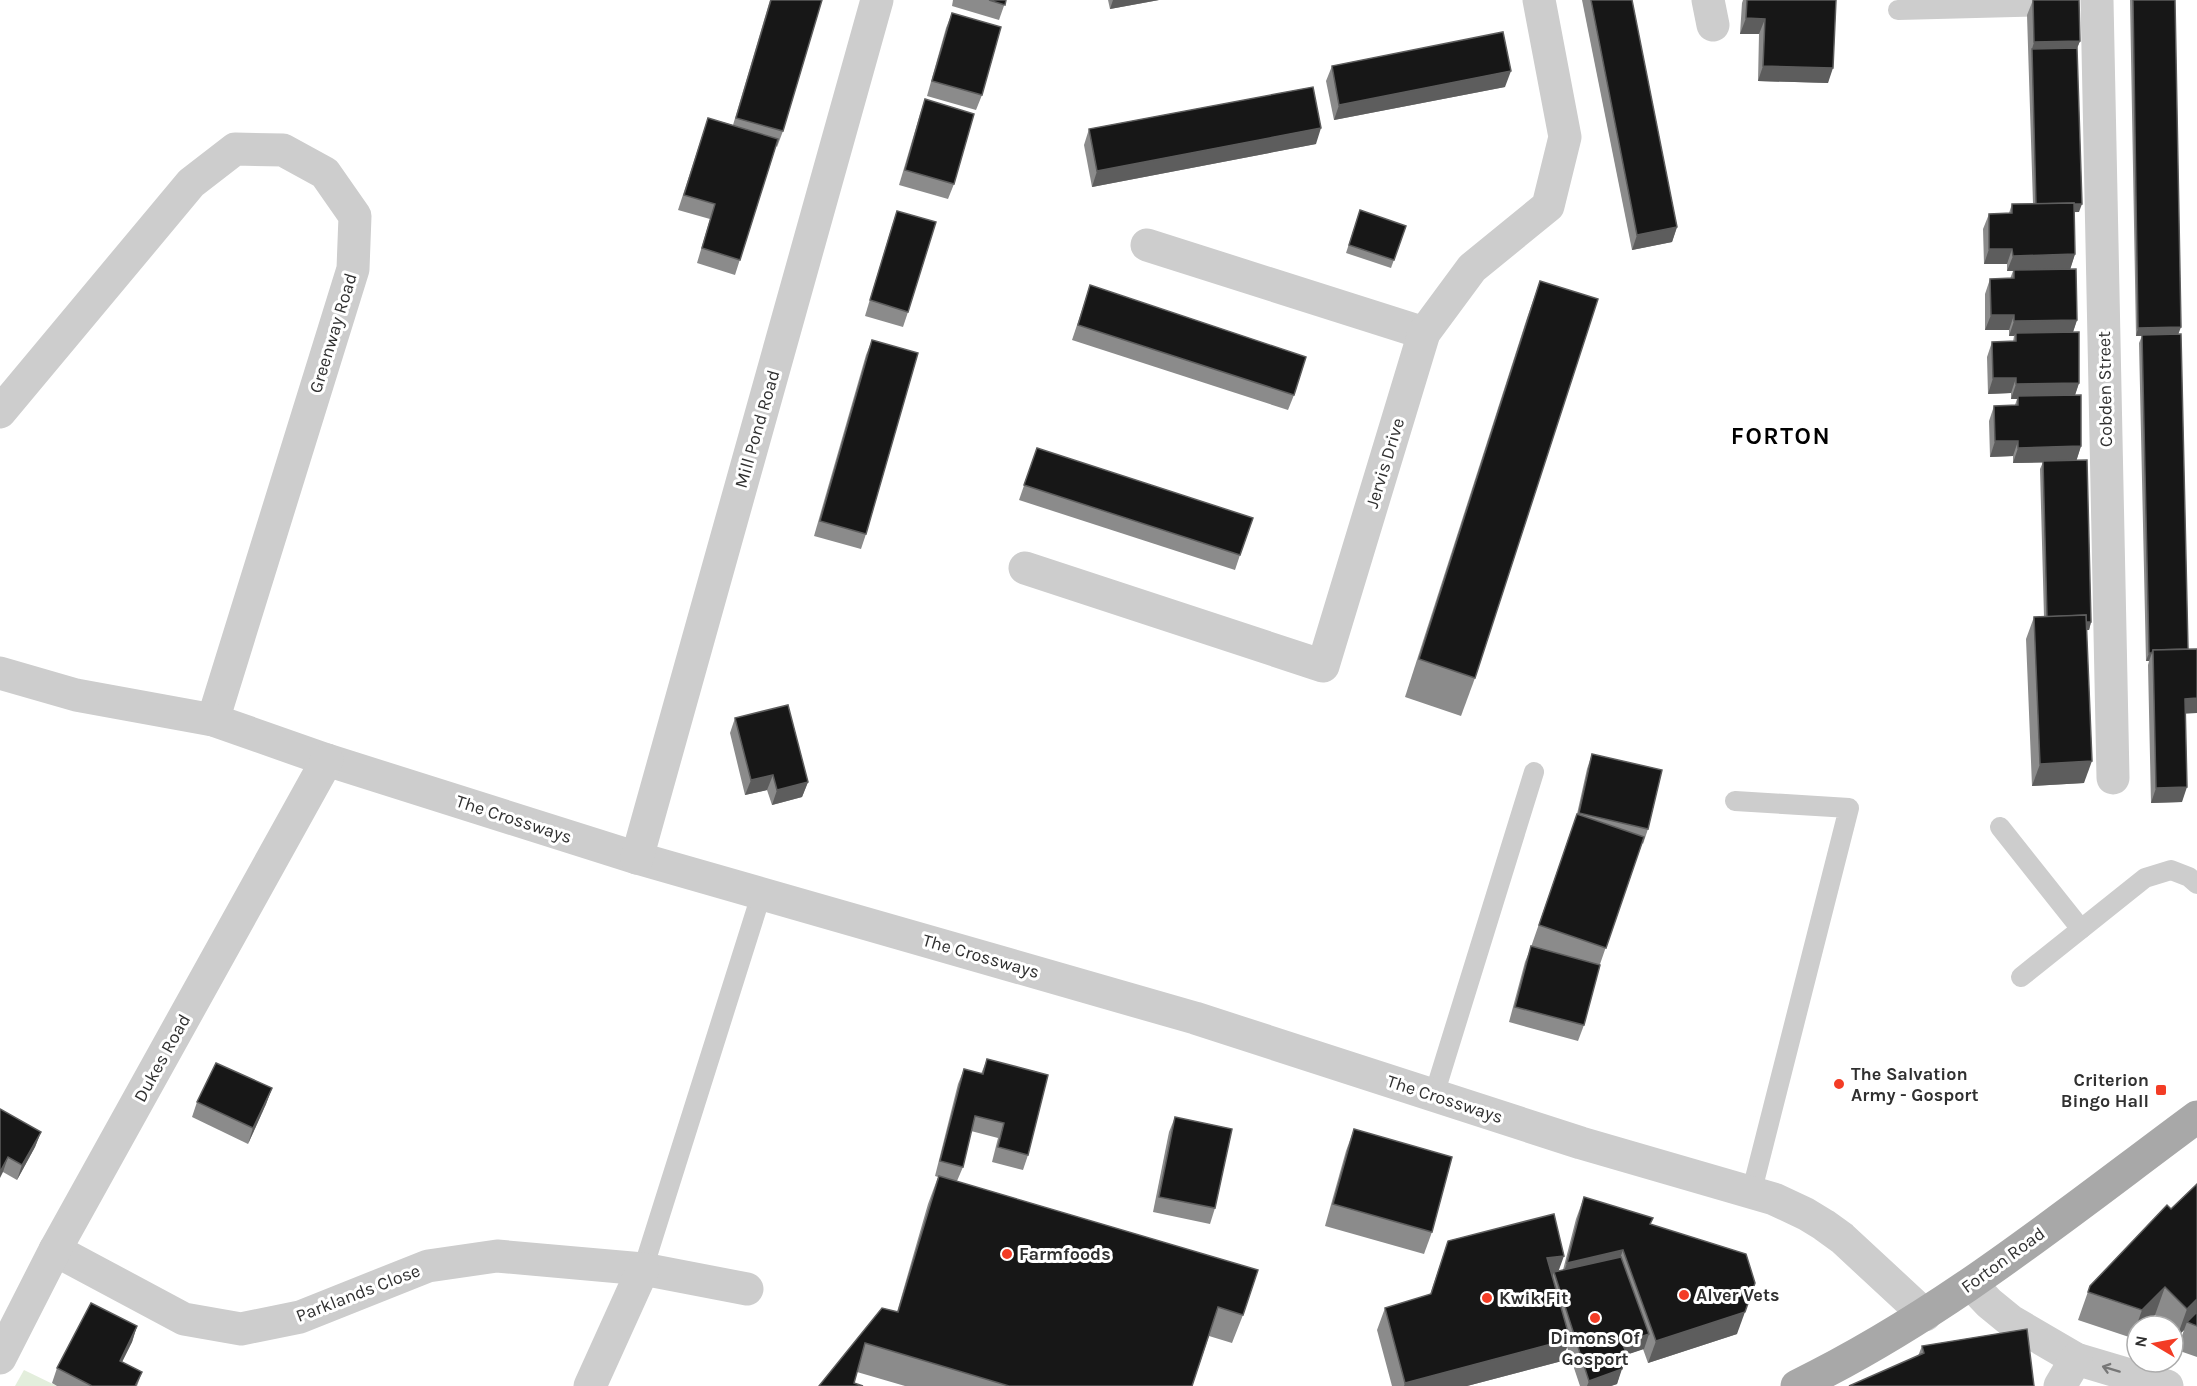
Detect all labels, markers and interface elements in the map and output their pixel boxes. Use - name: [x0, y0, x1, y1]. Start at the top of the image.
- street label: Greenway Road: [304, 270, 362, 396]
- street label: Cobden Street: [2093, 331, 2117, 447]
- street label: Mill Pond Road: [730, 367, 784, 491]
- street label: Jervis Drive: [1361, 415, 1409, 511]
- district label: FORTON: [1731, 422, 1831, 450]
- street label: The Crossways: [453, 790, 575, 848]
- street label: The Crossways: [920, 929, 1042, 983]
- street label: Dukes Road: [129, 1010, 195, 1106]
- place label: The Salvation Army - Gosport: [1851, 1063, 1979, 1106]
- place label: Criterion Bingo Hall: [2061, 1069, 2149, 1112]
- street label: The Crossways: [1384, 1070, 1506, 1128]
- marker: The Salvation Army - Gosport: [1832, 1077, 1846, 1091]
- marker: Criterion Bingo Hall: [2154, 1083, 2168, 1097]
- street label: Forton Road: [1957, 1222, 2049, 1298]
- place label: Farmfoods: [1019, 1243, 1111, 1265]
- marker: Farmfoods: [1000, 1247, 1014, 1261]
- street label: Parklands Close: [293, 1259, 423, 1327]
- place label: Alver Vets: [1696, 1284, 1780, 1306]
- place label: Kwik Fit: [1499, 1287, 1568, 1309]
- marker: Alver Vets: [1677, 1288, 1691, 1302]
- marker: Kwik Fit: [1480, 1291, 1494, 1305]
- marker: Dimons Of Gosport: [1588, 1311, 1602, 1325]
- north arrow: [2125, 1314, 2185, 1374]
- place label: Dimons Of Gosport: [1550, 1327, 1640, 1370]
- text: N: [2130, 1334, 2151, 1349]
- one-way arrow: [2102, 1363, 2121, 1374]

